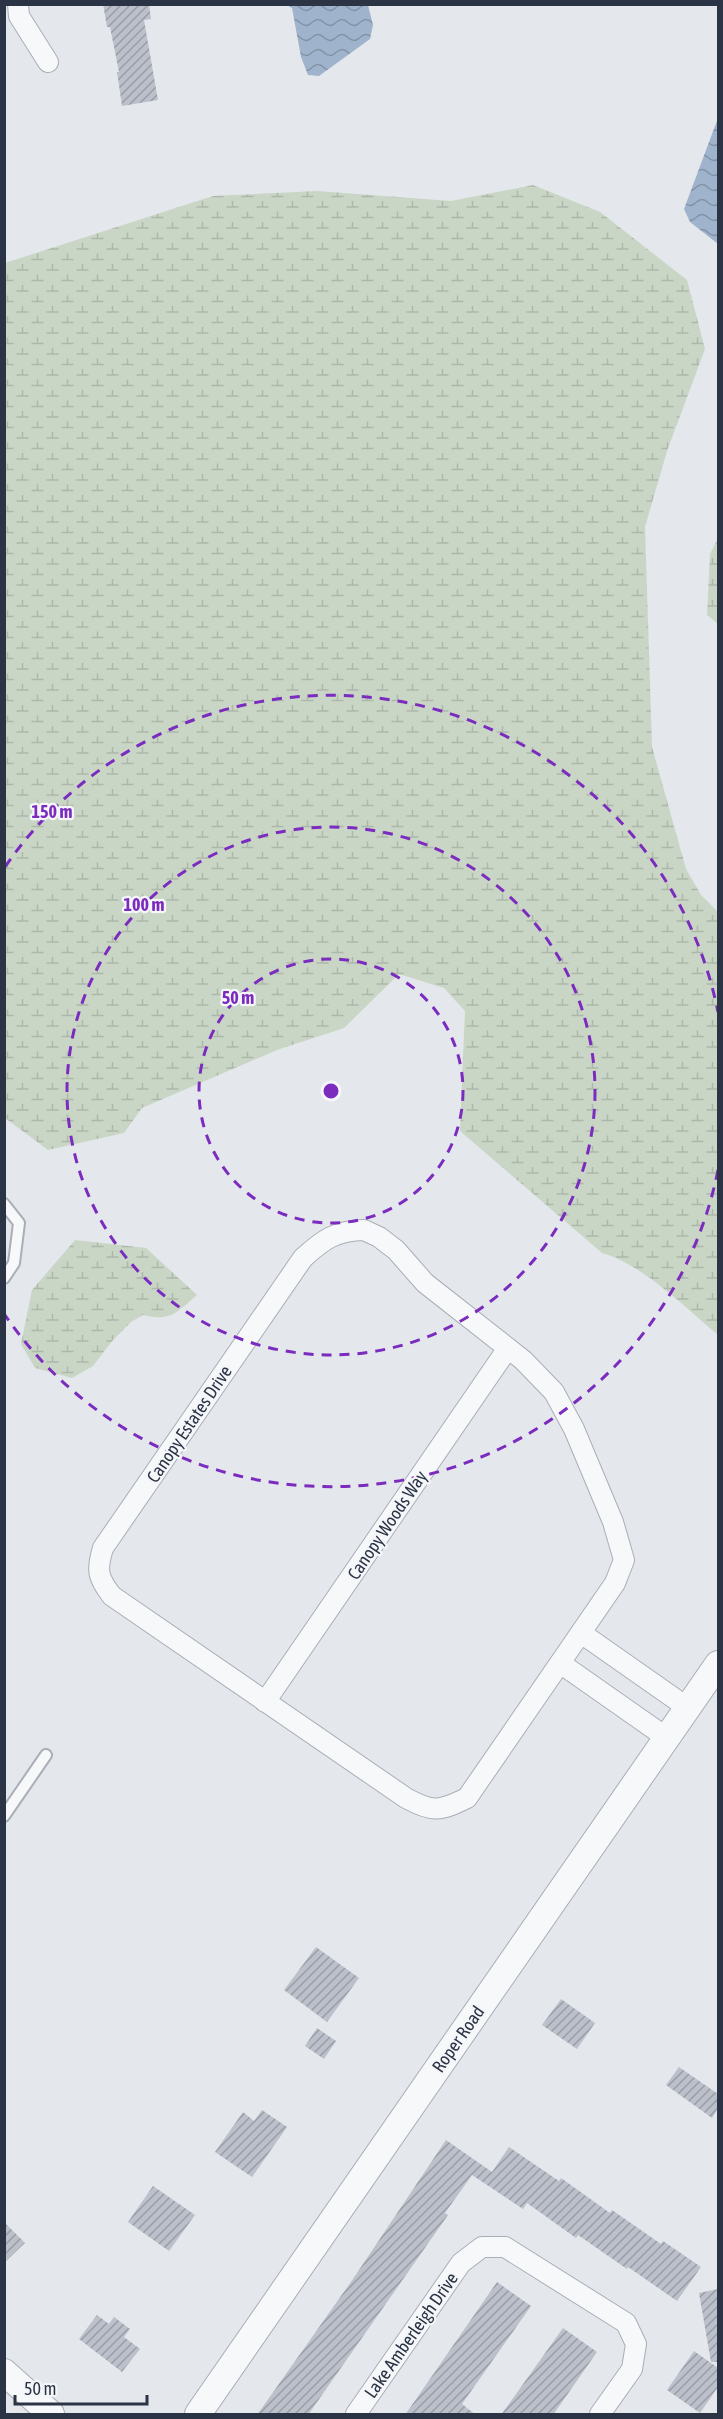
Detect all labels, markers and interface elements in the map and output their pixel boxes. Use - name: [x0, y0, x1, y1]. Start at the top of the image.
- text: 150 m: [32, 801, 72, 822]
- text: 100 m: [124, 894, 164, 915]
- text: 50 m: [222, 987, 254, 1008]
- centre of rings: [321, 1081, 341, 1101]
- street label: Canopy Estates Drive: [142, 1362, 236, 1486]
- street label: Canopy Woods Way: [343, 1466, 431, 1584]
- street label: Roper Road: [428, 2002, 488, 2076]
- street label: Lake Amberleigh Drive: [360, 2268, 462, 2402]
- scale bar: [15, 2368, 147, 2406]
- text: 50 m: [24, 2378, 56, 2399]

